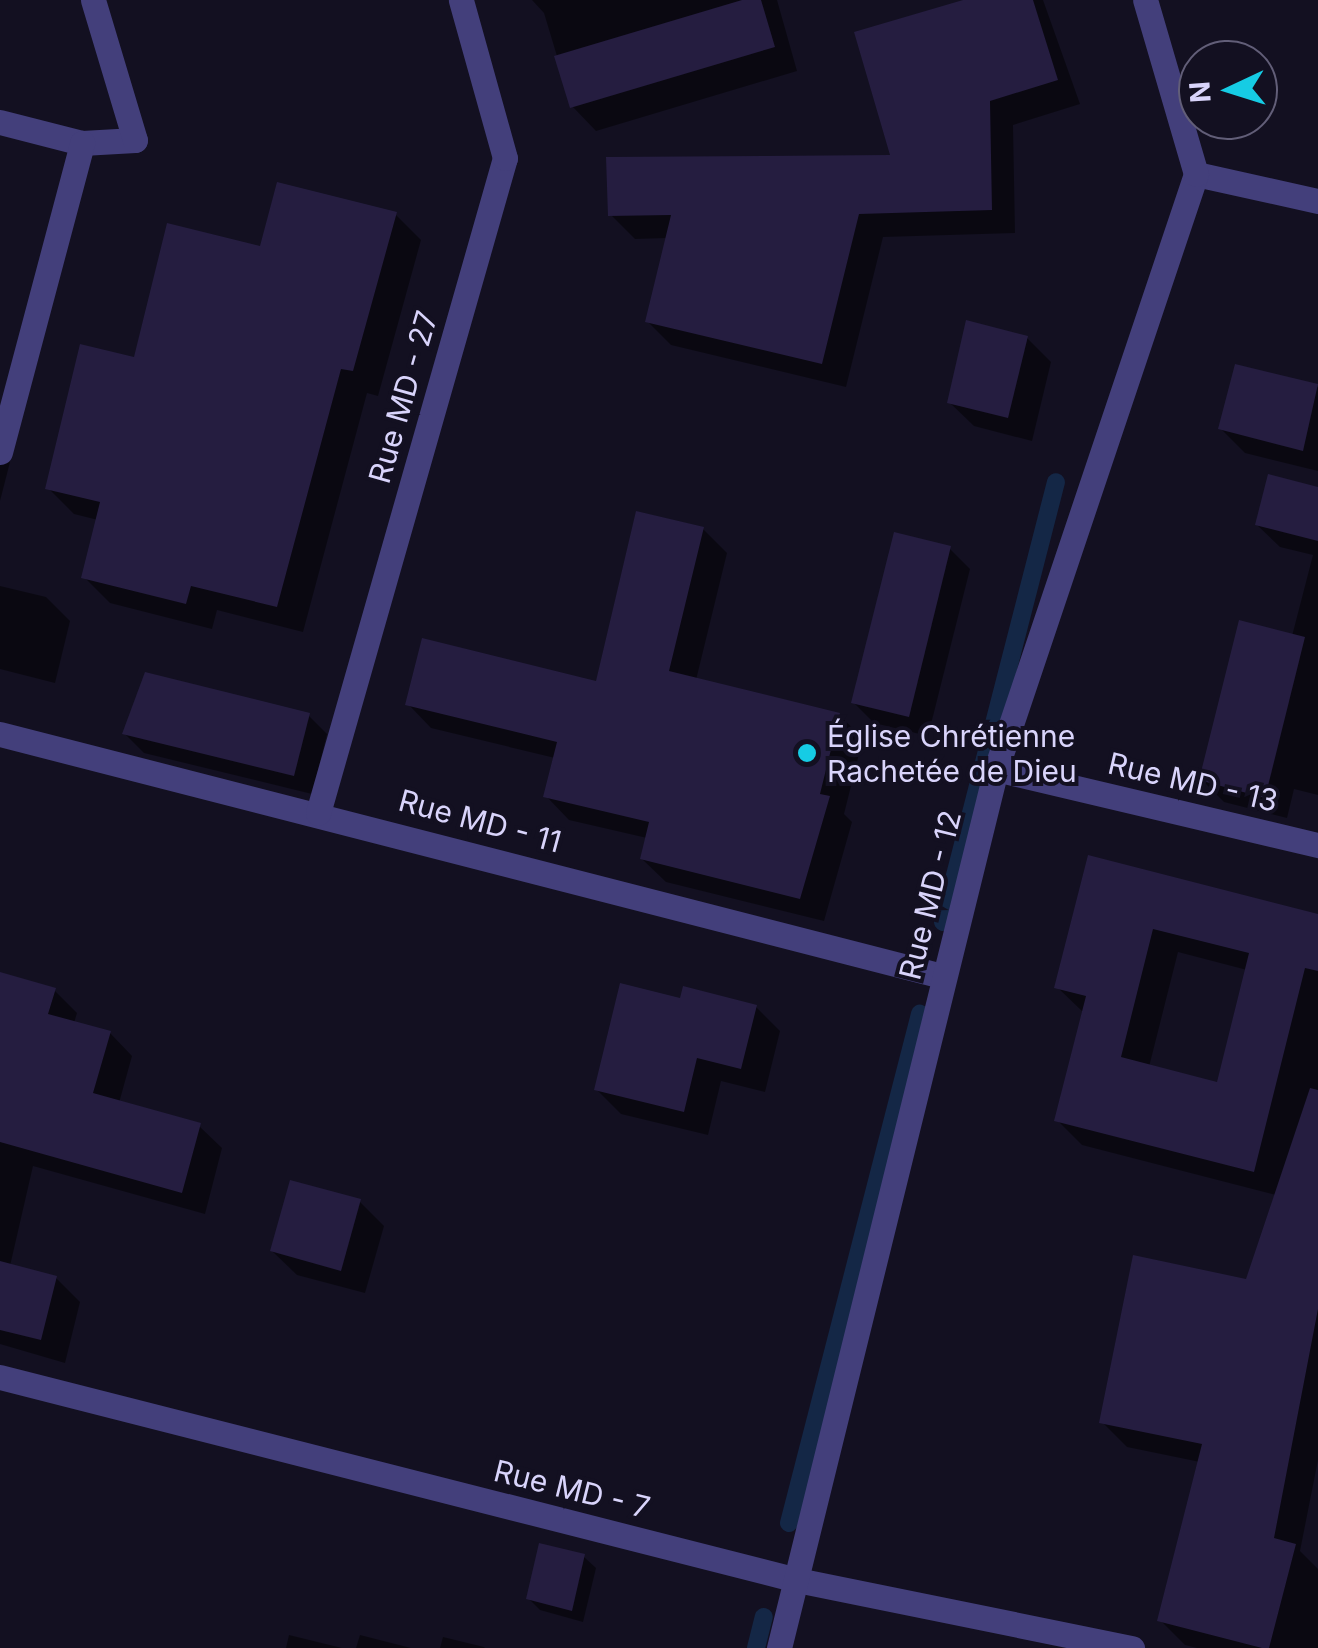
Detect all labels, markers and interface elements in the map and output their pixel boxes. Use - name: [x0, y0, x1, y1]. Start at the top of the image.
- north arrow: [1178, 40, 1278, 140]
- text: N: [1182, 80, 1218, 104]
- street label: Rue MD - 27: [361, 307, 445, 487]
- place label: Église Chrétienne Rachetée de Dieu: [827, 718, 1077, 788]
- marker: Église Chrétienne Rachetée de Dieu: [796, 742, 818, 764]
- street label: Rue MD - 13: [1105, 745, 1281, 819]
- street label: Rue MD - 11: [395, 782, 565, 860]
- street label: Rue MD - 12: [892, 807, 968, 983]
- street label: Rue MD - 7: [490, 1452, 654, 1526]

